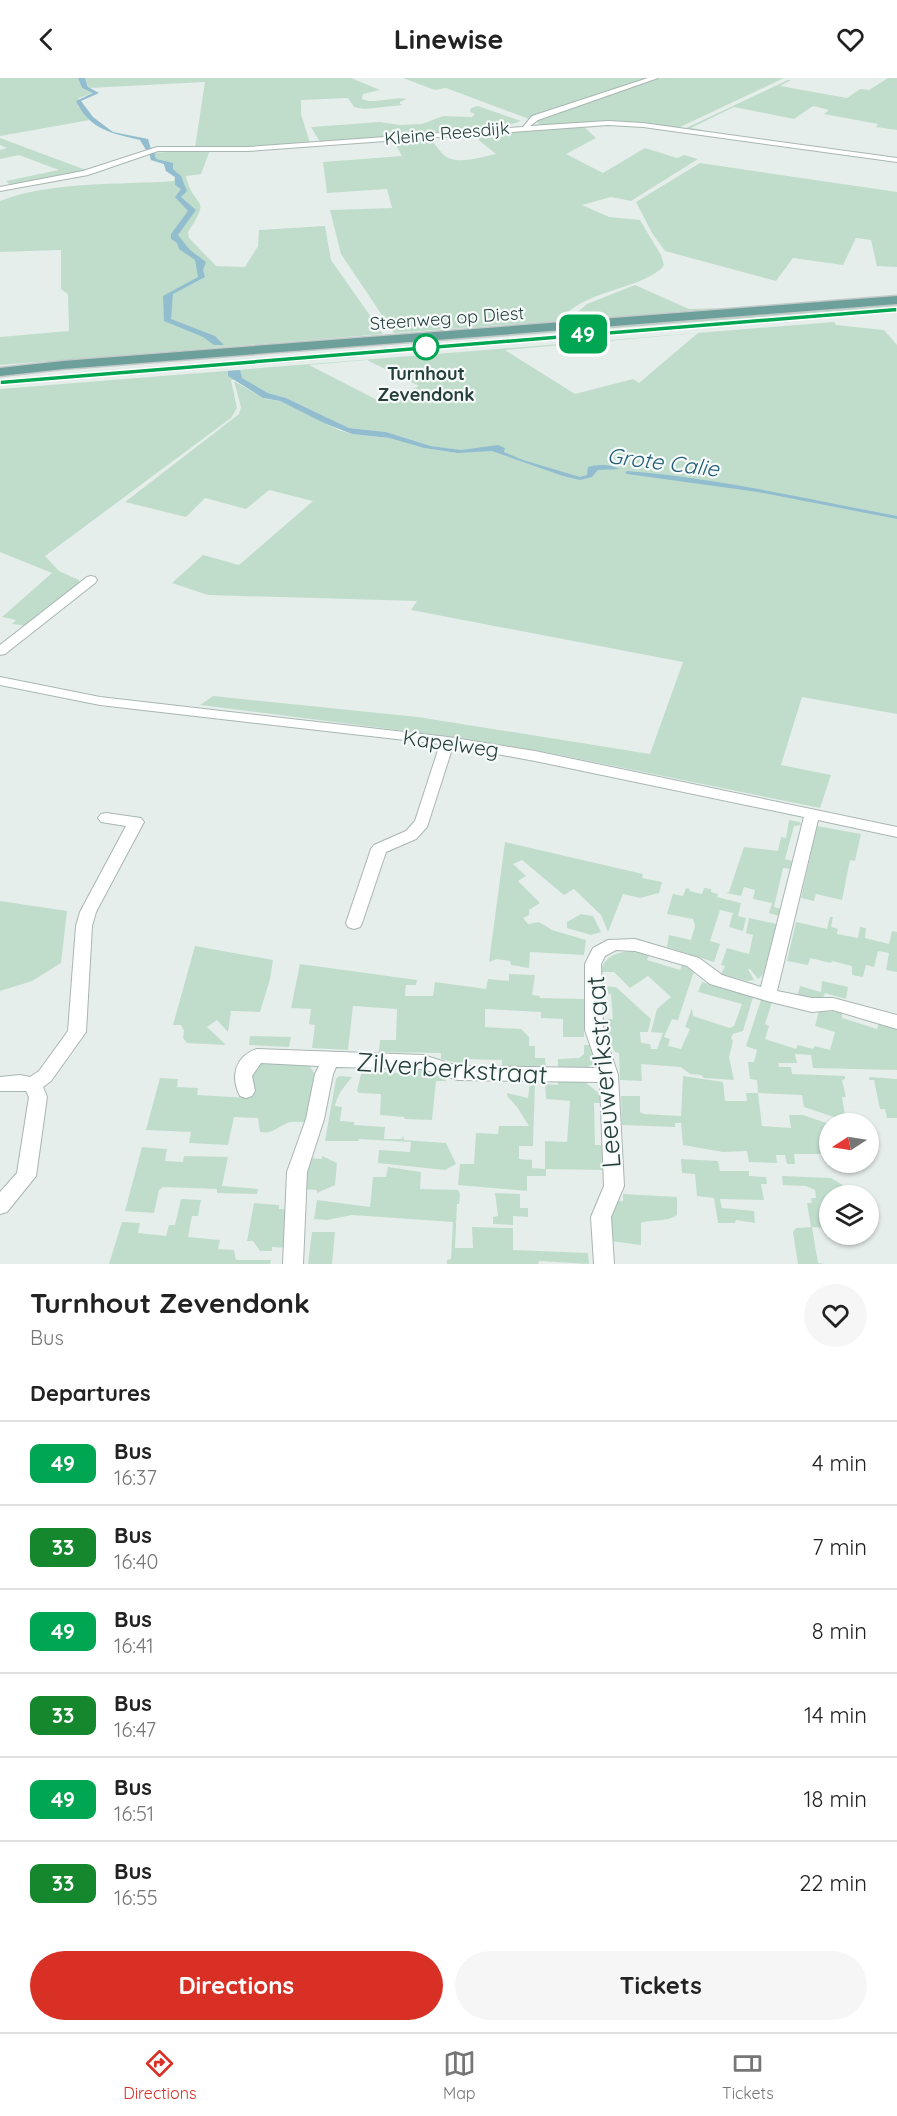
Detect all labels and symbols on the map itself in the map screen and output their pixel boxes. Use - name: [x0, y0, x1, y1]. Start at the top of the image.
- street label: Kleine Reesdijk: [383, 116, 511, 150]
- street label: Steenweg op Diest: [369, 301, 525, 335]
- line badge: 49: [556, 314, 610, 354]
- marker: Turnhout Zevendonk: [413, 334, 439, 360]
- place label: Turnhout Zevendonk: [378, 362, 474, 406]
- water label: Grote Calie: [606, 441, 722, 483]
- street label: Kapelweg: [401, 723, 501, 763]
- street label: Leeuwerikstraat: [578, 974, 628, 1170]
- street label: Zilverberkstraat: [355, 1045, 549, 1091]
- north arrow: [819, 1113, 879, 1173]

